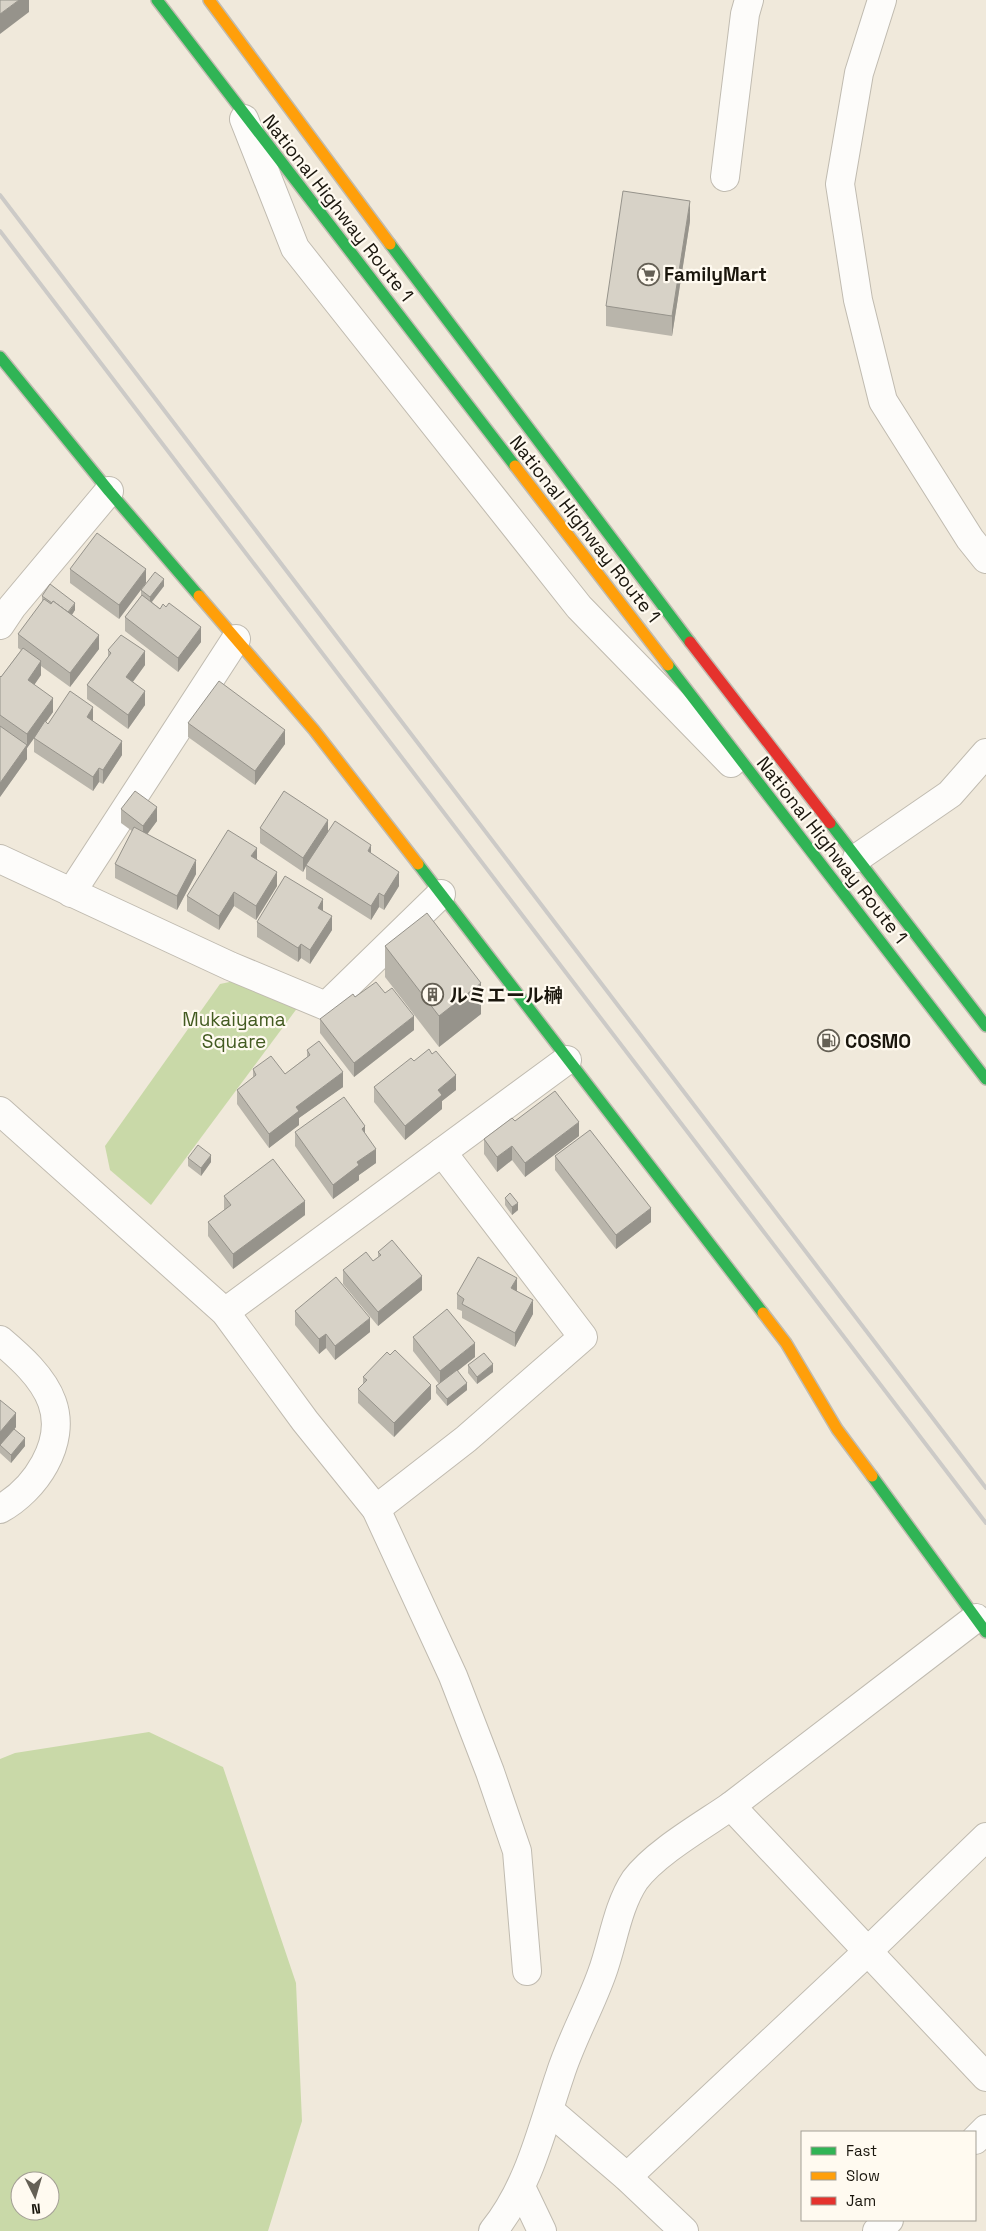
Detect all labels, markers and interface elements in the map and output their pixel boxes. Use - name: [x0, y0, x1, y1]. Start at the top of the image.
- street label: National Highway Route 1: [257, 109, 419, 307]
- supermarket icon: FamilyMart: [636, 262, 660, 286]
- place label: FamilyMart: [664, 262, 767, 287]
- street label: National Highway Route 1: [504, 430, 666, 628]
- street label: National Highway Route 1: [751, 751, 913, 949]
- building icon: ルミエール榊: [421, 983, 445, 1007]
- place label: ルミエール榊: [449, 983, 563, 1008]
- park label: Mukaiyama Square: [182, 1007, 286, 1054]
- fuel station icon: COSMO: [817, 1029, 841, 1053]
- place label: COSMO: [845, 1029, 911, 1054]
- legend: [801, 2131, 976, 2221]
- text: Fast: [846, 2141, 877, 2160]
- text: Slow: [846, 2166, 880, 2185]
- north arrow: [10, 2171, 60, 2221]
- text: Jam: [846, 2191, 876, 2210]
- text: N: [31, 2200, 42, 2218]

